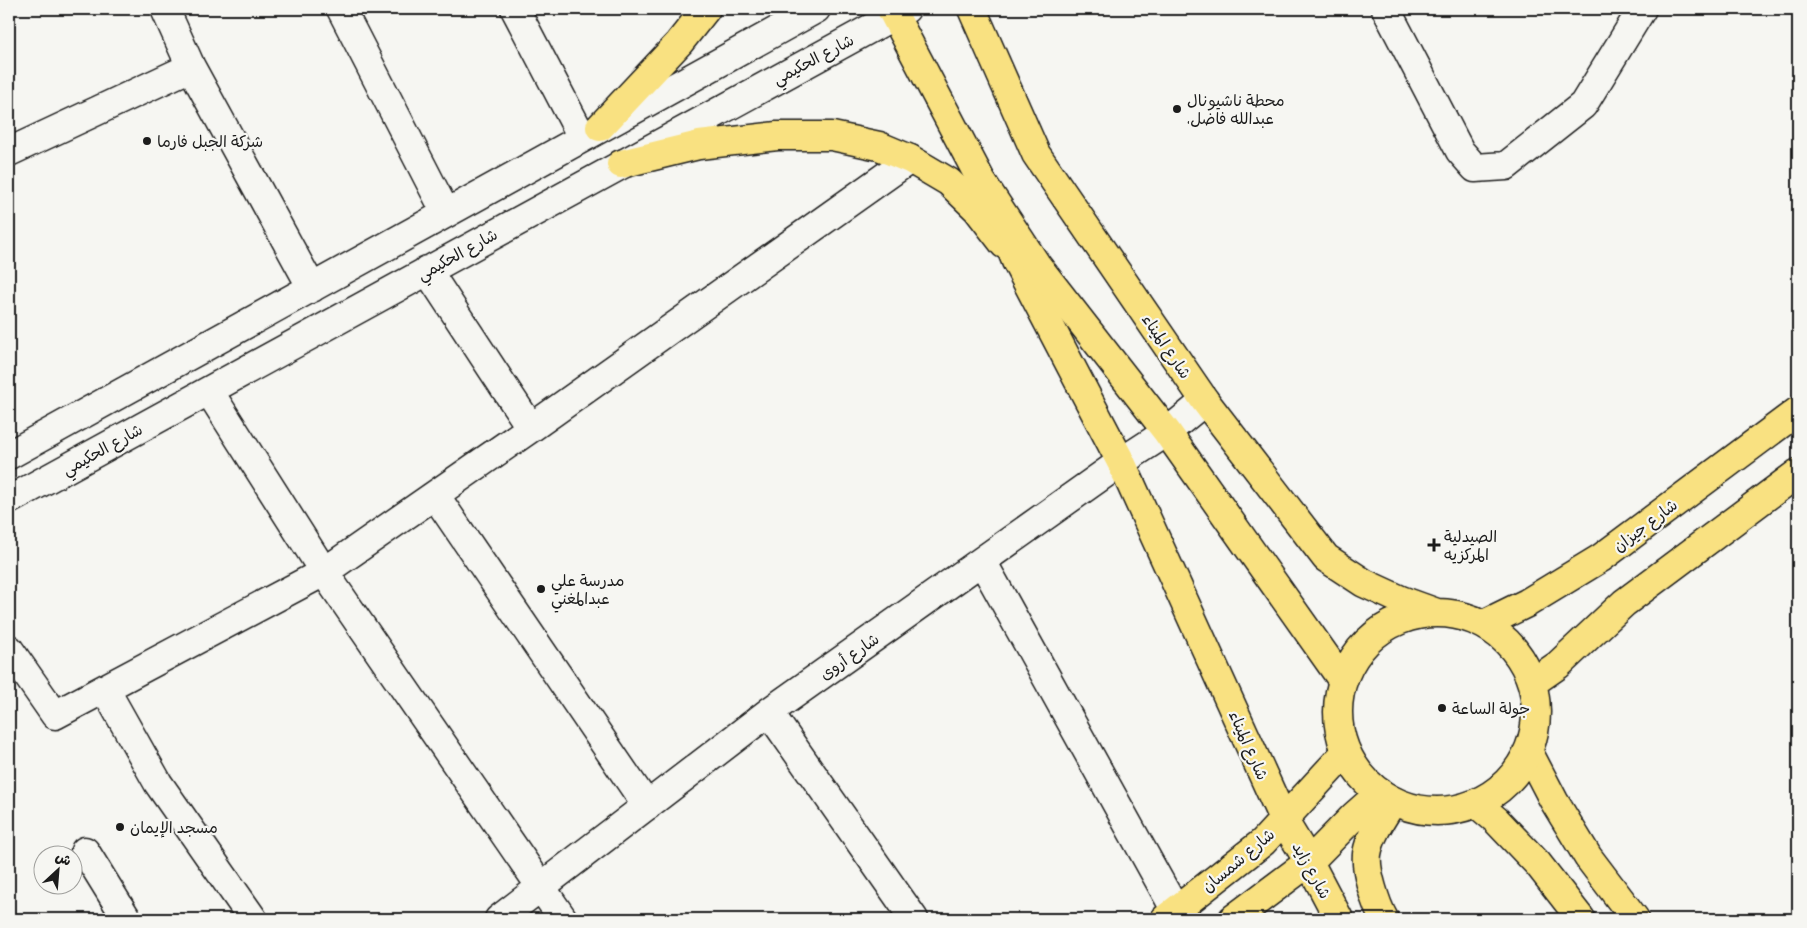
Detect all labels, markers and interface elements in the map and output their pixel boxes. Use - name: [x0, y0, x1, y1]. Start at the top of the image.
- street label: شارع الحكيمي: [769, 29, 859, 93]
- place label: محطة ناشيونال .عبدالله فاضل: [1187, 90, 1285, 132]
- marker: محطة ناشيونال .عبدالله فاضل: [1171, 103, 1183, 115]
- place label: شركة الجبل فارما: [157, 131, 263, 155]
- marker: شركة الجبل فارما: [141, 135, 153, 147]
- street label: شارع الحكيمي: [413, 224, 503, 289]
- street label: شارع الميناء: [1135, 310, 1196, 384]
- street label: شارع الحكيمي: [58, 419, 148, 484]
- street label: شارع جيزان: [1609, 494, 1683, 559]
- place label: الصيدلية المركزيه: [1444, 526, 1497, 568]
- marker: الصيدلية المركزيه: [1428, 539, 1440, 551]
- place label: مدرسة علي عبدالمغني: [551, 570, 624, 613]
- marker: مدرسة علي عبدالمغني: [535, 583, 547, 595]
- street label: شارع أروى: [815, 628, 885, 687]
- place label: جولة الساعة: [1452, 698, 1530, 722]
- marker: جولة الساعة: [1436, 702, 1448, 714]
- street label: شارع الميناء: [1221, 707, 1273, 784]
- place label: مسجد الإيمان: [130, 817, 218, 841]
- marker: مسجد الإيمان: [114, 821, 126, 833]
- street label: شارع شمسان: [1198, 824, 1281, 899]
- street label: شارع زايد: [1285, 838, 1336, 904]
- north arrow: [32, 846, 82, 896]
- text: ش: [52, 847, 75, 872]

